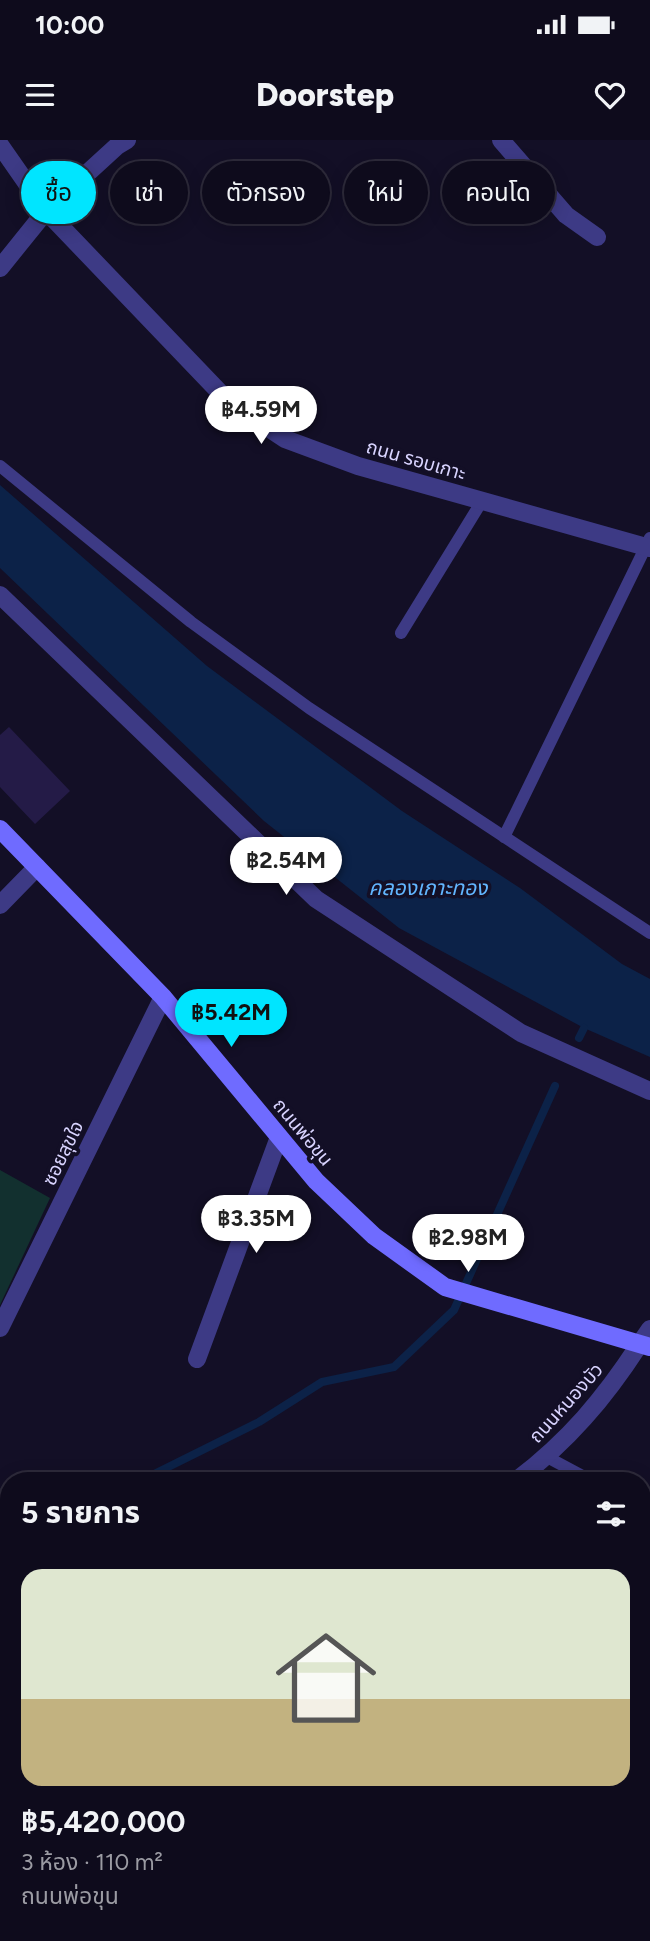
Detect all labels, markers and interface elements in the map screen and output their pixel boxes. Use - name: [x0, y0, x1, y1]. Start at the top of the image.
- text: 10:00: [35, 9, 104, 41]
- icon: menu: [21, 76, 59, 114]
- text: Doorstep: [256, 76, 394, 114]
- icon: heart: [591, 76, 629, 114]
- chip: ซื้อ: [21, 161, 96, 224]
- chip: เช่า: [110, 161, 188, 224]
- chip: ตัวกรอง: [202, 161, 330, 224]
- chip: ใหม่: [344, 161, 428, 224]
- chip: คอนโด: [442, 161, 555, 224]
- pin: ฿4.59M: [204, 386, 318, 446]
- text: ฿4.59M: [221, 395, 301, 423]
- street label: ถนน รอบเกาะ: [364, 435, 468, 485]
- pin: ฿2.54M: [229, 838, 343, 897]
- text: ฿2.54M: [246, 846, 326, 874]
- water label: คลองเกาะทอง: [369, 875, 489, 900]
- pin: ฿5.42M: [174, 990, 288, 1049]
- text: ฿5.42M: [191, 998, 271, 1026]
- street label: ถนนพ่อขุน: [268, 1094, 338, 1170]
- street label: ซอยสุขใจ: [38, 1117, 88, 1189]
- pin: ฿3.35M: [199, 1196, 313, 1255]
- text: ฿3.35M: [217, 1204, 295, 1232]
- pin: ฿2.98M: [411, 1214, 525, 1274]
- text: ฿2.98M: [428, 1223, 508, 1251]
- street label: ถนนหนองบัว: [524, 1358, 608, 1448]
- text: 5 รายการ: [21, 1494, 140, 1531]
- icon: filters: [592, 1495, 630, 1533]
- icon: home: [263, 1615, 389, 1741]
- text: ฿5,420,000: [21, 1803, 185, 1840]
- text: 3 ห้อง · 110 m²: [21, 1848, 163, 1876]
- text: ถนนพ่อขุน: [21, 1882, 119, 1910]

